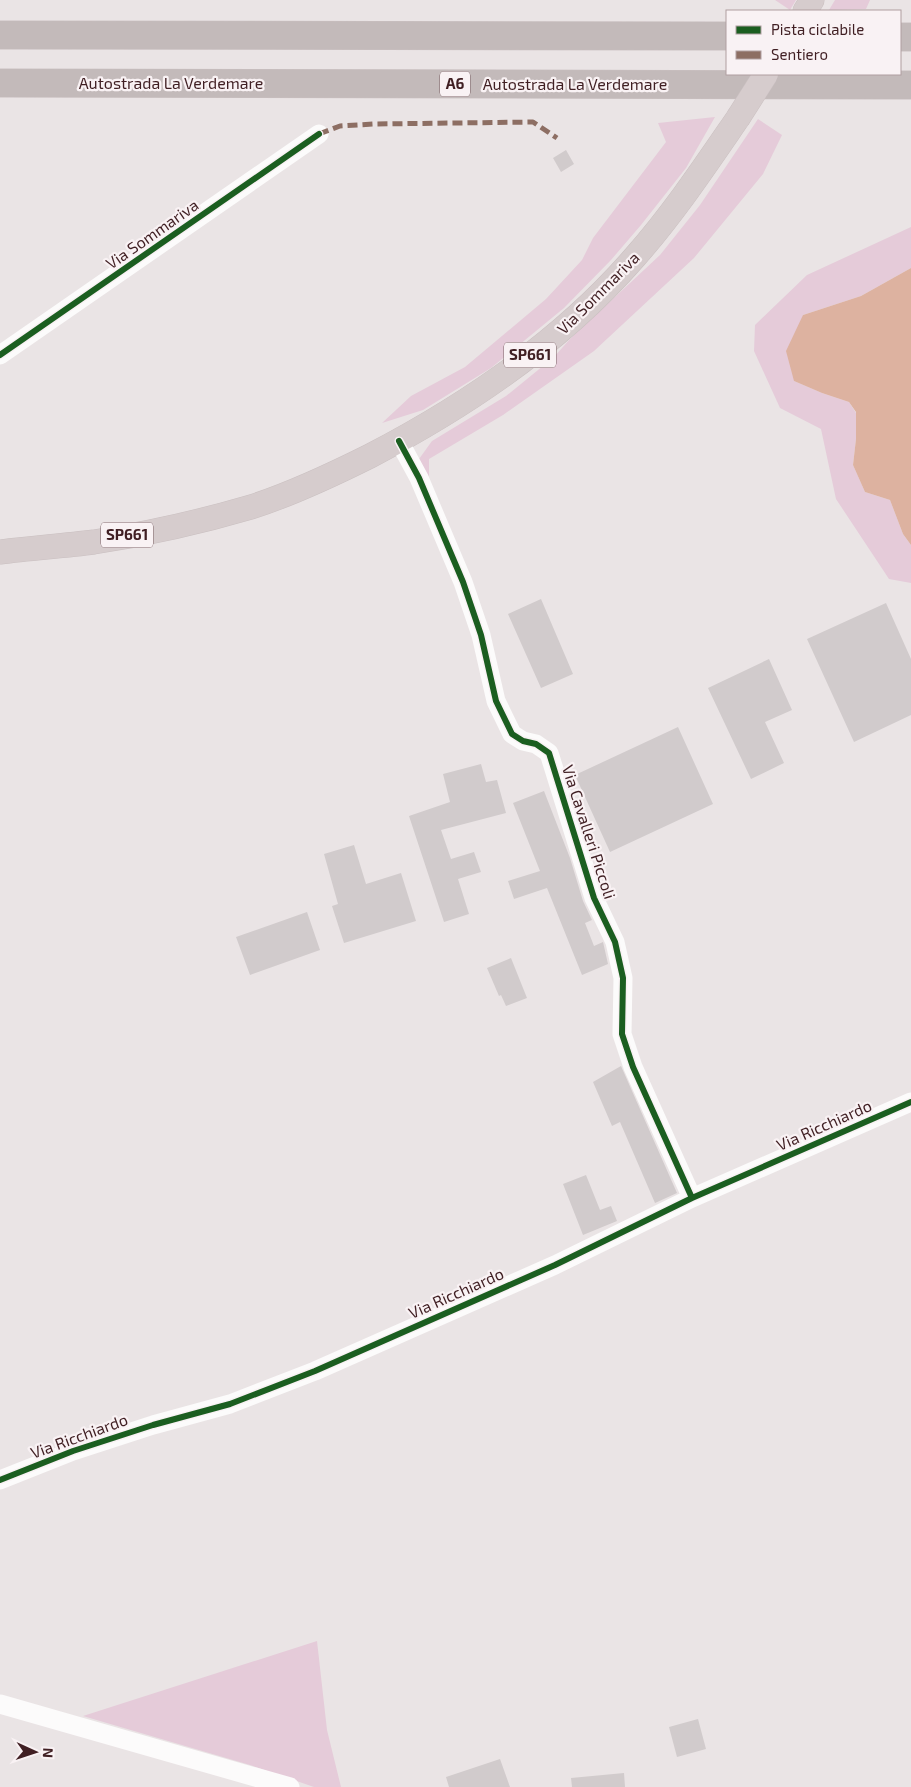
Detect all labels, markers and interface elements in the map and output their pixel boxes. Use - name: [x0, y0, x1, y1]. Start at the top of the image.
- legend: [726, 10, 901, 75]
- text: Pista ciclabile: [771, 20, 864, 38]
- text: Sentiero: [771, 45, 828, 63]
- road number: A6: [440, 72, 470, 96]
- street label: Autostrada La Verdemare: [79, 73, 263, 92]
- street label: Autostrada La Verdemare: [483, 74, 667, 93]
- street label: Via Sommariva: [102, 195, 202, 272]
- street label: Via Sommariva: [553, 248, 643, 338]
- road number: SP661: [504, 342, 556, 368]
- road number: SP661: [101, 522, 153, 548]
- street label: Via Cavalleri Piccoli: [559, 762, 620, 901]
- street label: Via Ricchiardo: [773, 1095, 874, 1154]
- street label: Via Ricchiardo: [405, 1263, 506, 1322]
- street label: Via Ricchiardo: [28, 1409, 130, 1462]
- north arrow: [10, 1727, 60, 1777]
- text: N: [40, 1747, 57, 1758]

